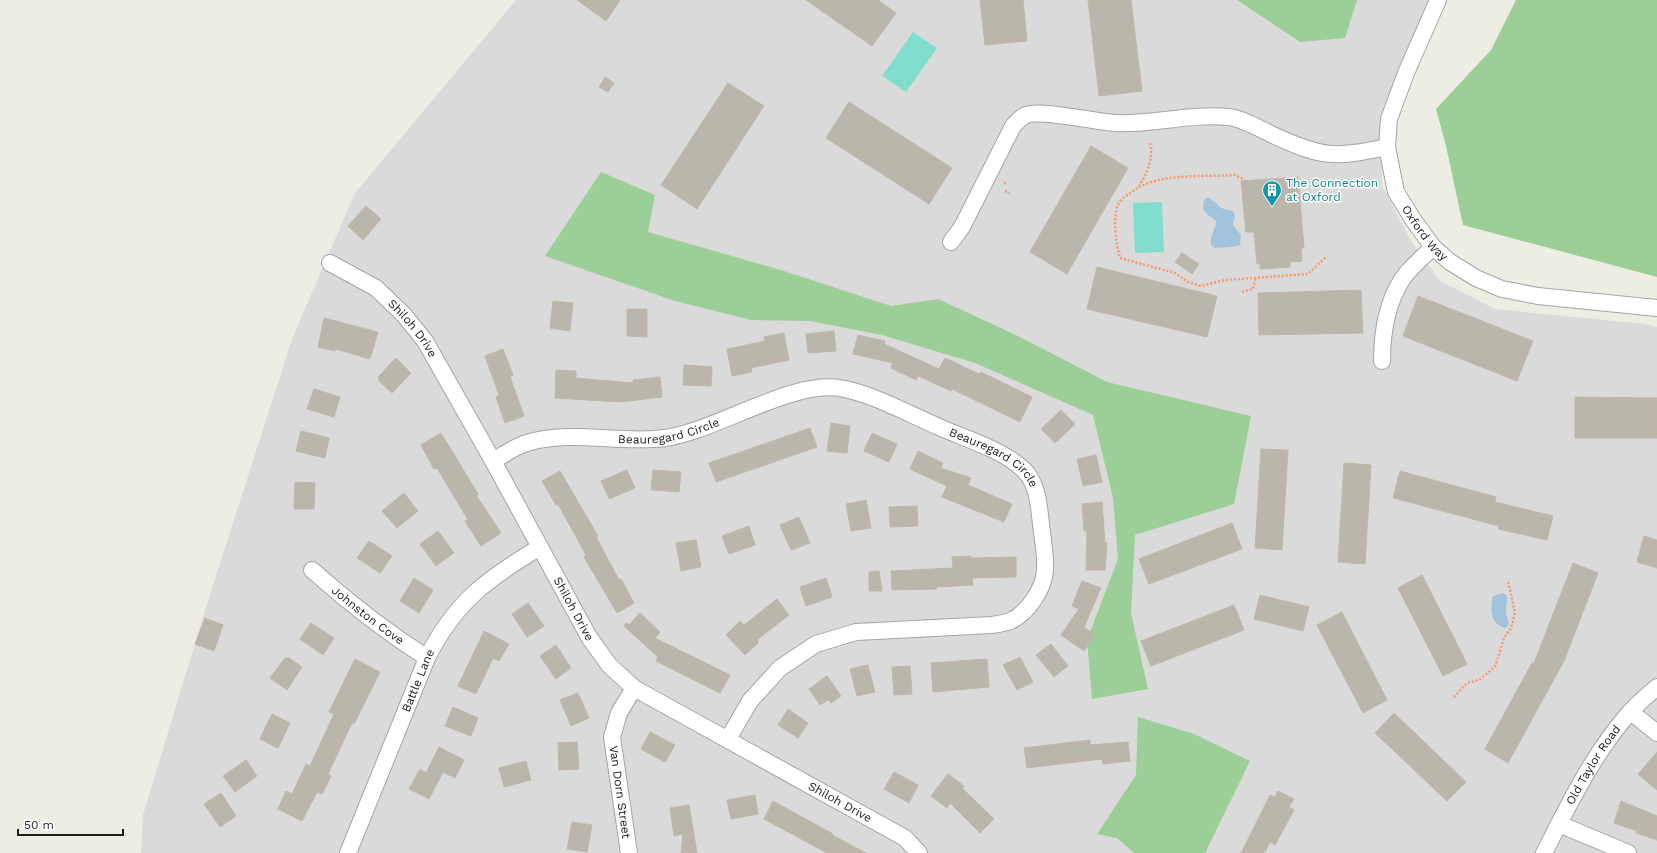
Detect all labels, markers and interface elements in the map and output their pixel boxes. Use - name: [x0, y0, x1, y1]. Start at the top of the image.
- place label: The Connection at Oxford: [1286, 176, 1378, 204]
- building icon: The Connection at Oxford: [1261, 179, 1283, 207]
- street label: Oxford Way: [1399, 203, 1451, 264]
- street label: Shiloh Drive: [385, 296, 440, 360]
- street label: Beauregard Circle: [618, 415, 721, 447]
- street label: Beauregard Circle: [947, 425, 1041, 489]
- street label: Shiloh Drive: [551, 574, 597, 643]
- street label: Johnston Cove: [329, 583, 407, 648]
- street label: Battle Lane: [399, 647, 437, 714]
- street label: Old Taylor Road: [1563, 722, 1624, 807]
- street label: Van Dorn Street: [607, 745, 633, 839]
- street label: Shiloh Drive: [806, 779, 874, 825]
- scale bar: [18, 811, 123, 837]
- text: 50 m: [24, 818, 54, 832]

